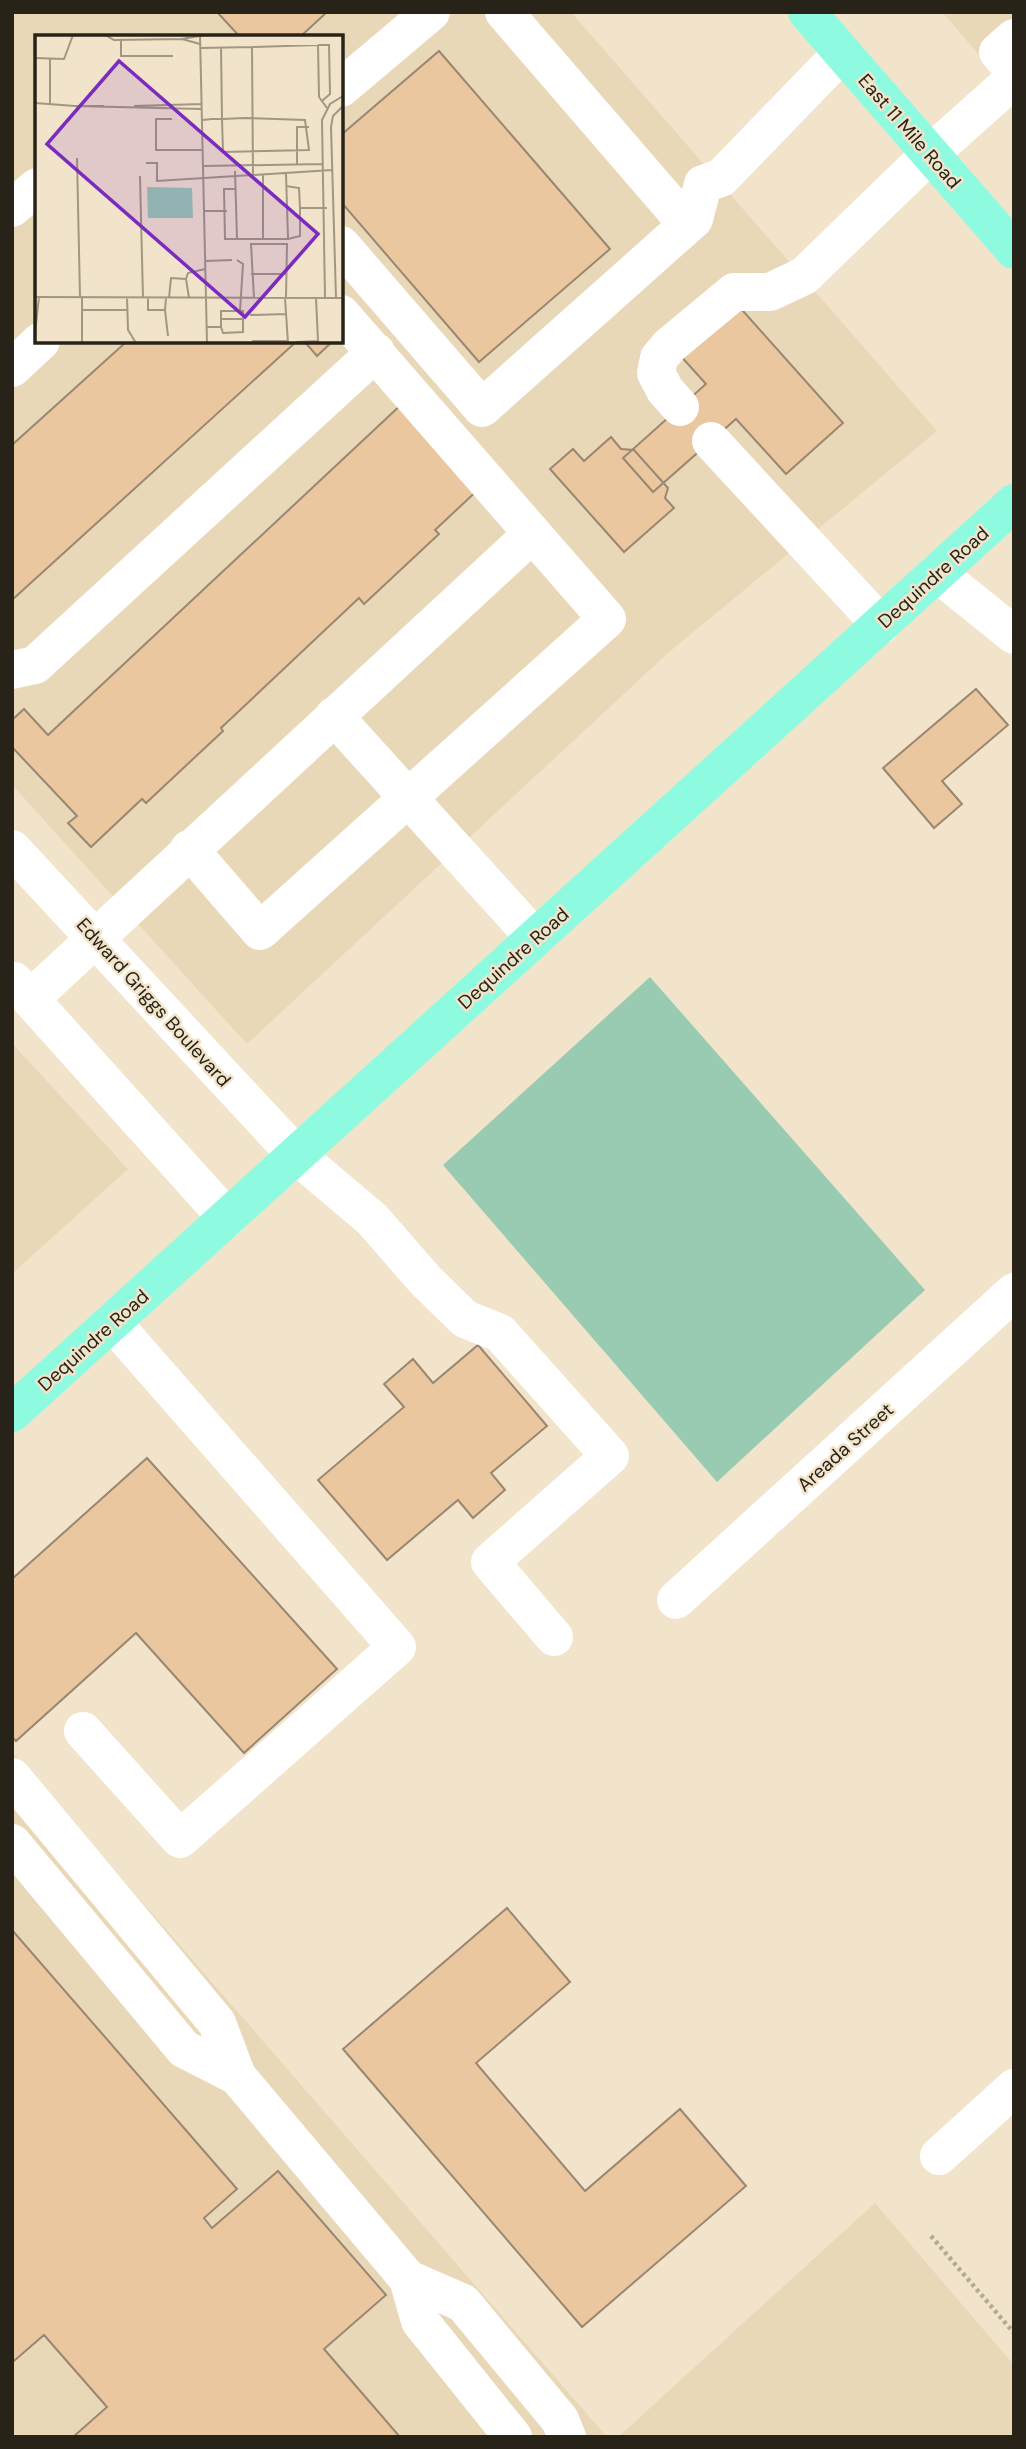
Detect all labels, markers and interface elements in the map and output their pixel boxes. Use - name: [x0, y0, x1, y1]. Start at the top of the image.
- inset map: [35, 35, 343, 343]
- street label: East 11 Mile Road: [853, 69, 966, 194]
- street label: Dequindre Road: [873, 521, 994, 634]
- street label: Dequindre Road: [453, 902, 574, 1015]
- street label: Edward Griggs Boulevard: [71, 912, 236, 1092]
- street label: Dequindre Road: [33, 1284, 154, 1397]
- street label: Areada Street: [792, 1397, 899, 1497]

